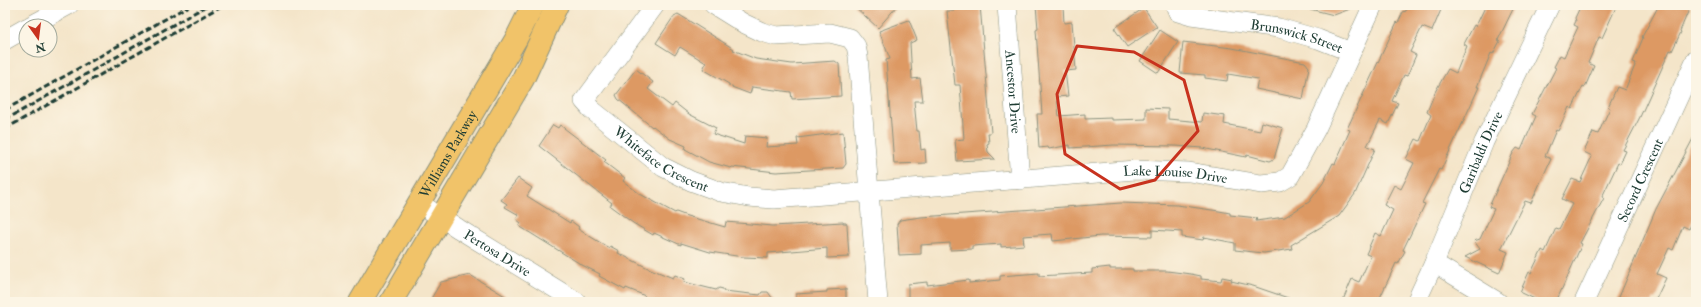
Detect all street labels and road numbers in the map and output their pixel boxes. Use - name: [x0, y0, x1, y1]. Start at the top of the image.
- street label: Brunswick Street: [1250, 16, 1346, 57]
- street label: Ancestor Drive: [1002, 48, 1025, 134]
- street label: Williams Parkway: [415, 106, 482, 202]
- street label: Garibaldi Drive: [1455, 108, 1506, 196]
- street label: Whiteface Crescent: [610, 122, 711, 195]
- street label: Secord Crescent: [1613, 135, 1667, 225]
- street label: Lake Louise Drive: [1122, 161, 1229, 187]
- street label: Pertosa Drive: [461, 226, 534, 280]

